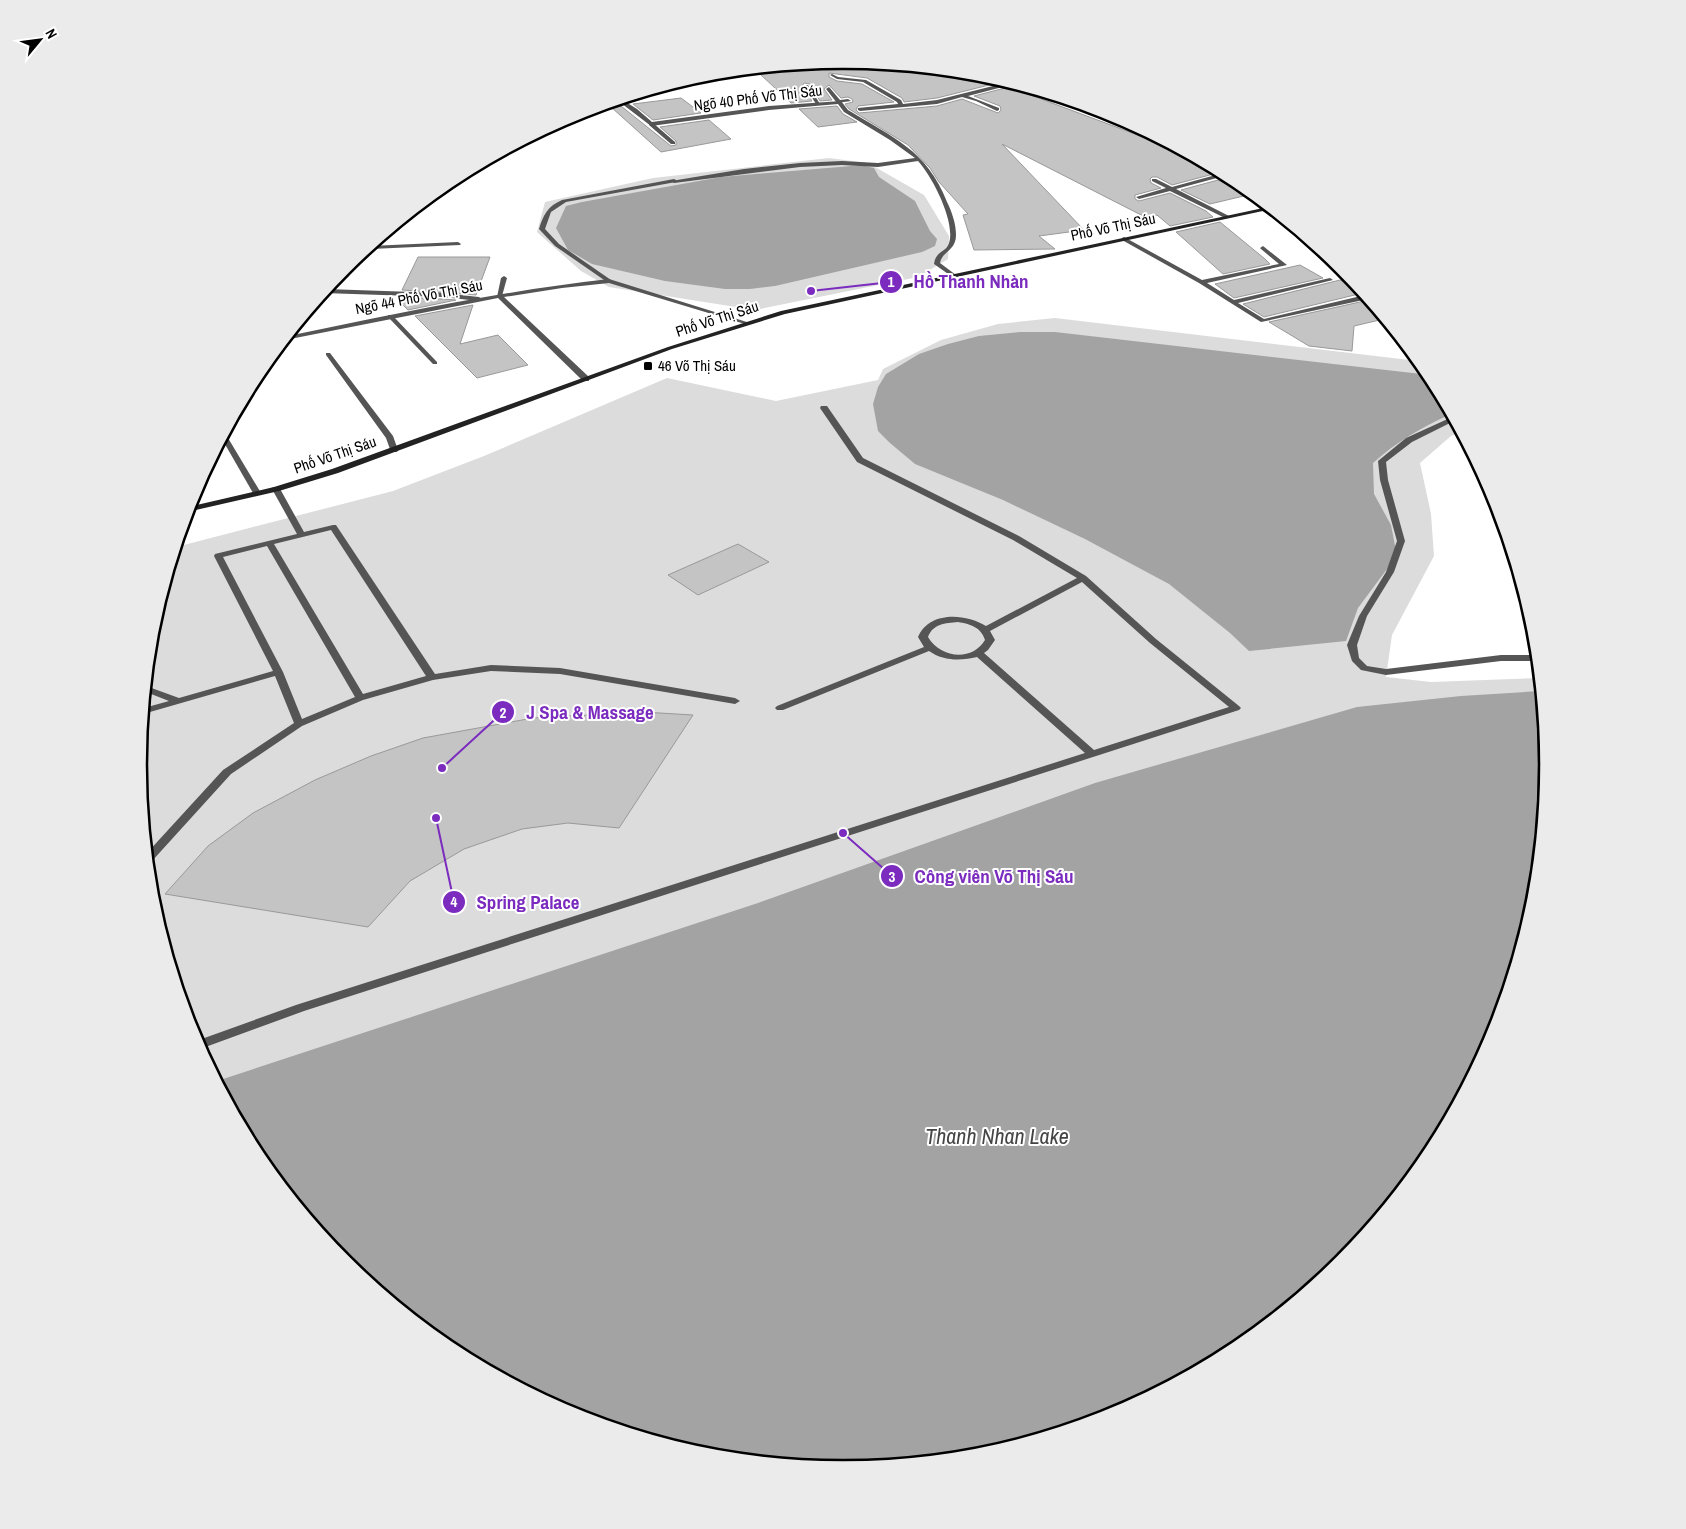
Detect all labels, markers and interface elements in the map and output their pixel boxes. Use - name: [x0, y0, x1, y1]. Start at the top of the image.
- north arrow: [15, 15, 65, 65]
- text: N: [41, 26, 61, 42]
- street label: Ngõ 40 Phố Võ Thị Sáu: [693, 79, 823, 116]
- street label: Phố Võ Thị Sáu: [1069, 207, 1157, 246]
- callout: Hồ Thanh Nhàn: [879, 265, 1039, 299]
- text: Hồ Thanh Nhàn: [913, 268, 1029, 294]
- text: 1: [888, 271, 895, 292]
- street label: Ngõ 44 Phố Võ Thị Sáu: [354, 274, 484, 319]
- street label: Phố Võ Thị Sáu: [673, 295, 761, 342]
- place label: 46 Võ Thị Sáu: [658, 355, 736, 376]
- marker: 46 Võ Thị Sáu: [642, 360, 654, 372]
- street label: Phố Võ Thị Sáu: [291, 431, 379, 478]
- callout: J Spa & Massage: [491, 695, 663, 729]
- text: J Spa & Massage: [526, 699, 654, 725]
- text: 2: [500, 702, 507, 723]
- callout: Công viên Võ Thị Sáu: [880, 859, 1084, 893]
- text: Công viên Võ Thị Sáu: [914, 863, 1074, 889]
- text: 3: [889, 866, 896, 887]
- callout: Spring Palace: [441, 885, 589, 919]
- text: Spring Palace: [476, 889, 580, 915]
- text: 4: [451, 891, 458, 912]
- water label: Thanh Nhan Lake: [925, 1121, 1069, 1151]

